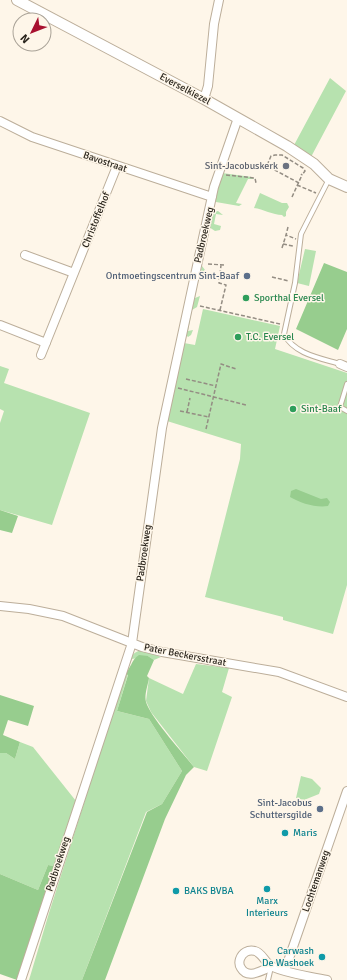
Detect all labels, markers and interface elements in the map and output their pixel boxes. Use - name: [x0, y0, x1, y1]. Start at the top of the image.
- north arrow: [12, 12, 52, 52]
- text: N: [18, 31, 32, 46]
- street label: Everselkiezel: [158, 71, 213, 107]
- street label: Bavostraat: [81, 149, 129, 175]
- place label: Sint-Jacobuskerk: [205, 160, 278, 172]
- marker: Sint-Jacobuskerk: [281, 161, 291, 171]
- street label: Christoffelhof: [79, 190, 113, 250]
- street label: Padbroekweg: [192, 206, 216, 264]
- place label: Ontmoetingscentrum Sint-Baaf: [106, 270, 240, 282]
- marker: Ontmoetingscentrum Sint-Baaf: [242, 271, 252, 281]
- place label: Sporthal Eversel: [254, 292, 324, 304]
- marker: Sporthal Eversel: [241, 293, 251, 303]
- place label: T.C. Eversel: [246, 331, 294, 343]
- marker: T.C. Eversel: [233, 332, 243, 342]
- place label: Sint-Baaf: [301, 403, 342, 415]
- marker: Sint-Baaf: [288, 404, 298, 414]
- street label: Padbroekweg: [134, 524, 154, 582]
- street label: Pater Beckersstraat: [143, 641, 228, 669]
- place label: Sint-Jacobus Schuttersgilde: [250, 797, 313, 821]
- marker: Sint-Jacobus Schuttersgilde: [315, 804, 325, 814]
- place label: Maris: [293, 827, 318, 839]
- marker: Maris: [280, 828, 290, 838]
- street label: Padbroekweg: [43, 835, 73, 893]
- street label: Lochtemanweg: [300, 849, 332, 913]
- marker: Marx Interieurs: [262, 884, 272, 894]
- place label: BAKS BVBA: [184, 885, 234, 897]
- marker: BAKS BVBA: [171, 886, 181, 896]
- place label: Marx Interieurs: [246, 895, 289, 919]
- place label: Carwash De Washoek: [262, 945, 314, 969]
- marker: Carwash De Washoek: [317, 952, 327, 962]

